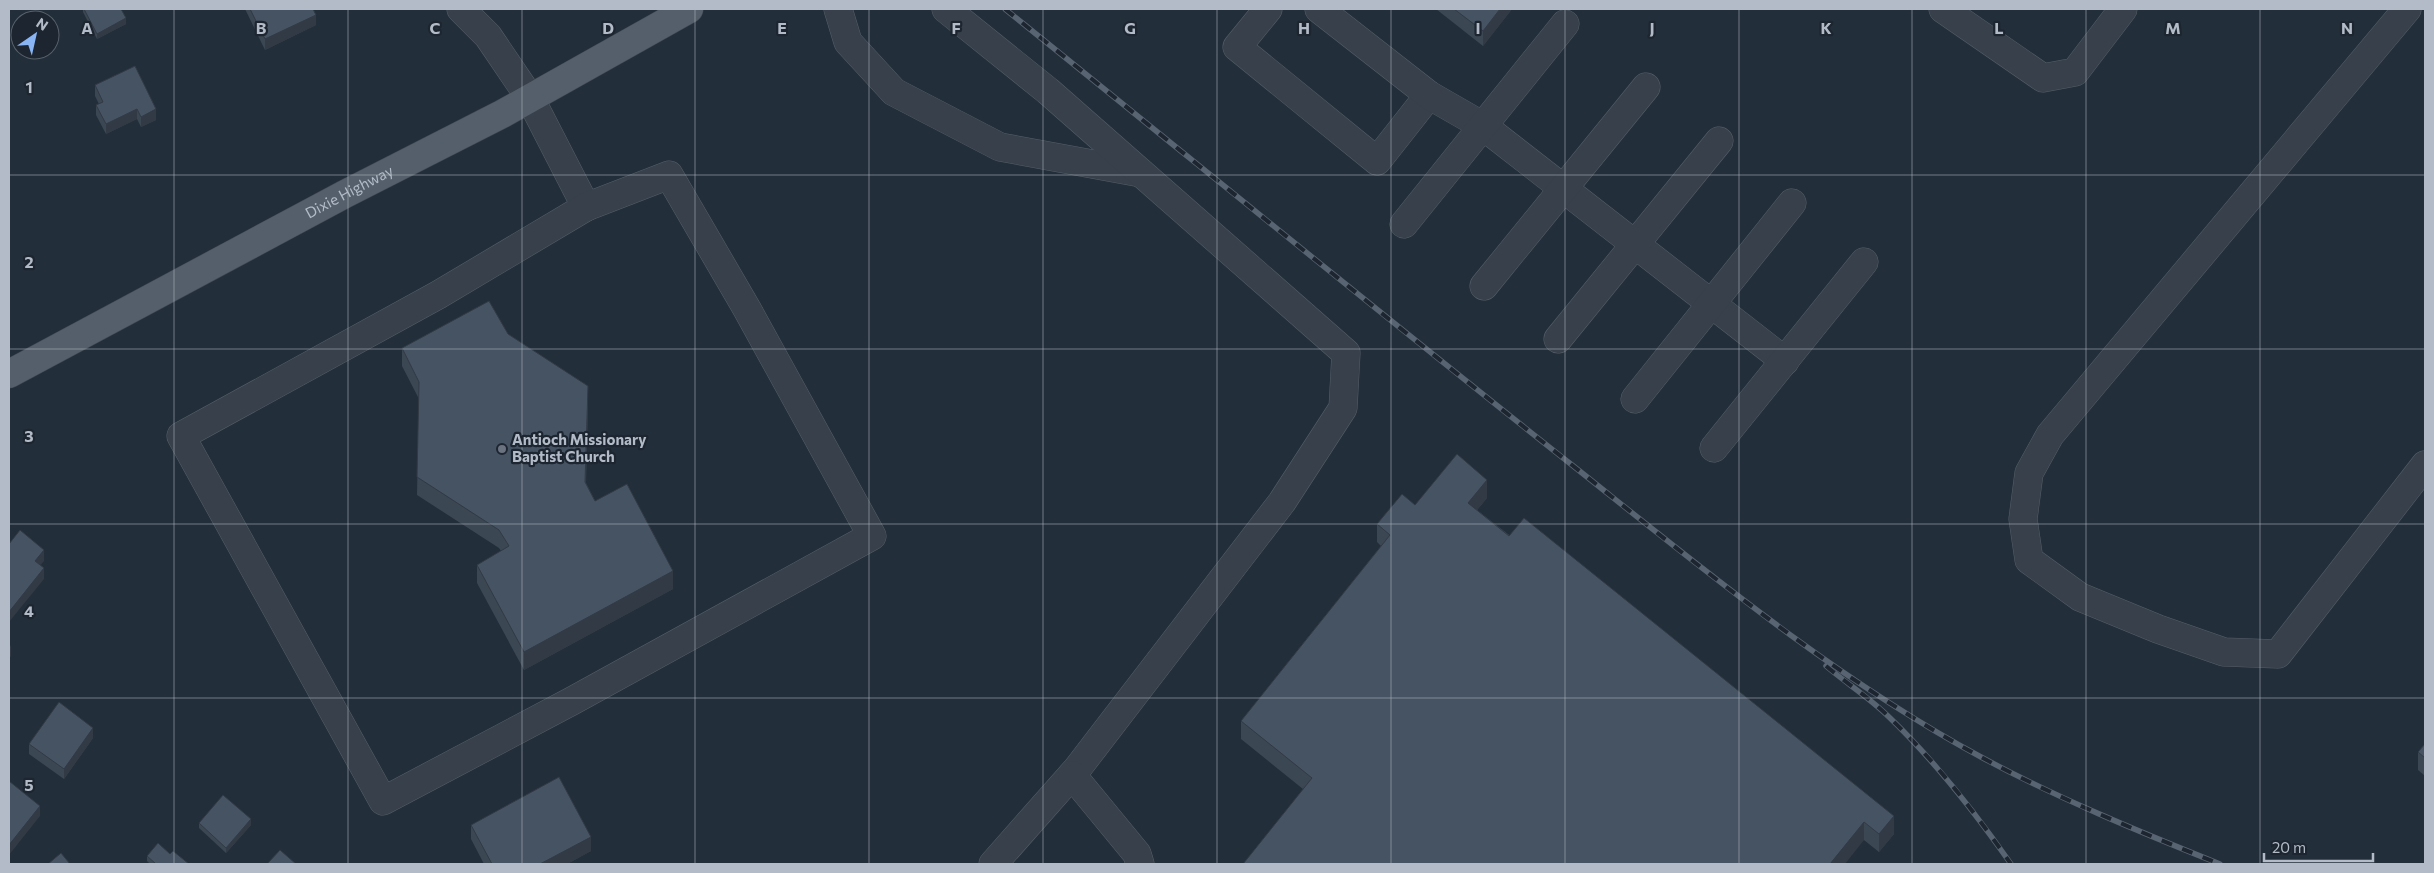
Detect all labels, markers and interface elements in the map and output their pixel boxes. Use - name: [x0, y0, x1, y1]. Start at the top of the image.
- north arrow: [10, 10, 60, 60]
- text: N: [33, 14, 52, 34]
- text: A: [81, 18, 93, 37]
- text: B: [256, 18, 267, 37]
- text: C: [430, 18, 441, 37]
- text: D: [602, 18, 614, 37]
- text: E: [777, 18, 787, 37]
- text: F: [951, 18, 961, 37]
- text: G: [1124, 18, 1136, 37]
- text: H: [1298, 18, 1310, 37]
- text: I: [1475, 18, 1481, 37]
- text: J: [1649, 18, 1655, 37]
- text: K: [1820, 18, 1832, 37]
- text: L: [1994, 18, 2004, 37]
- text: M: [2165, 18, 2181, 37]
- text: N: [2341, 18, 2353, 37]
- text: 1: [25, 77, 33, 96]
- street label: Dixie Highway: [302, 161, 396, 222]
- text: 2: [24, 252, 34, 271]
- text: 3: [24, 426, 34, 445]
- place label: Antioch Missionary Baptist Church: [512, 430, 647, 465]
- marker: Antioch Missionary Baptist Church: [496, 443, 508, 455]
- text: 4: [24, 601, 34, 620]
- text: 5: [24, 775, 34, 794]
- scale bar: [2264, 830, 2373, 862]
- text: 20 m: [2272, 838, 2306, 856]

